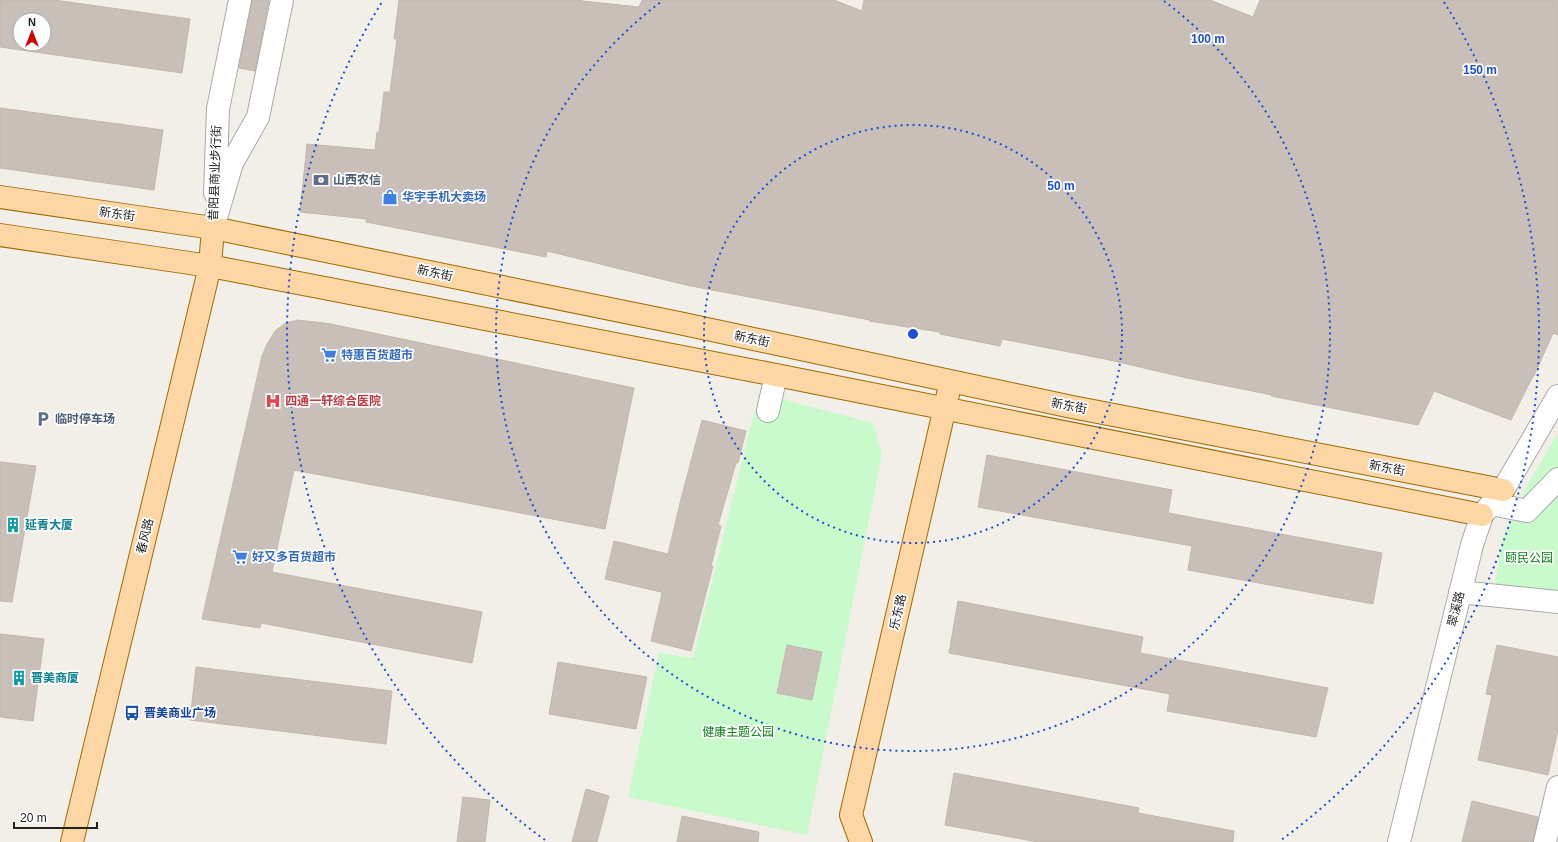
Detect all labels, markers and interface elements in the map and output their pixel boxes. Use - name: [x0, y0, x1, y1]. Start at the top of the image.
- north arrow: [12, 12, 52, 52]
- text: N: [28, 16, 36, 28]
- text: 100 m: [1191, 32, 1225, 46]
- text: 150 m: [1463, 63, 1497, 77]
- street label: 昔阳县商业步行街: [206, 125, 224, 221]
- bank icon: 山西农信: [312, 171, 330, 189]
- place label: 山西农信: [333, 173, 381, 187]
- text: 50 m: [1047, 179, 1075, 193]
- shop icon: 华宇手机大卖场: [381, 188, 399, 206]
- place label: 华宇手机大卖场: [402, 190, 486, 204]
- street label: 新东街: [98, 205, 136, 223]
- street label: 新东街: [416, 262, 454, 284]
- centre of rings: [906, 327, 920, 341]
- street label: 新东街: [733, 328, 771, 350]
- supermarket icon: 特惠百货超市: [320, 346, 338, 364]
- place label: 特惠百货超市: [341, 348, 413, 362]
- hospital icon: 四通一轩综合医院: [264, 392, 282, 410]
- place label: 四通一轩综合医院: [285, 394, 381, 408]
- street label: 新东街: [1050, 396, 1088, 416]
- parking icon: 临时停车场: [34, 410, 52, 428]
- place label: 临时停车场: [55, 412, 115, 426]
- street label: 新东街: [1368, 458, 1406, 478]
- building icon: 延青大厦: [4, 516, 22, 534]
- street label: 春风路: [134, 517, 156, 555]
- place label: 延青大厦: [25, 518, 73, 532]
- supermarket icon: 好又多百货超市: [231, 548, 249, 566]
- place label: 好又多百货超市: [252, 550, 336, 564]
- park label: 颐民公园: [1505, 551, 1553, 565]
- street label: 翠溪路: [1445, 590, 1467, 628]
- street label: 乐东路: [887, 593, 909, 631]
- building icon: 晋美商厦: [10, 669, 28, 687]
- place label: 晋美商厦: [31, 671, 79, 685]
- bus stop icon: 晋美商业广场: [123, 704, 141, 722]
- place label: 晋美商业广场: [144, 706, 216, 720]
- park label: 健康主题公园: [702, 725, 774, 739]
- scale bar: [14, 804, 97, 830]
- text: 20 m: [20, 811, 47, 825]

